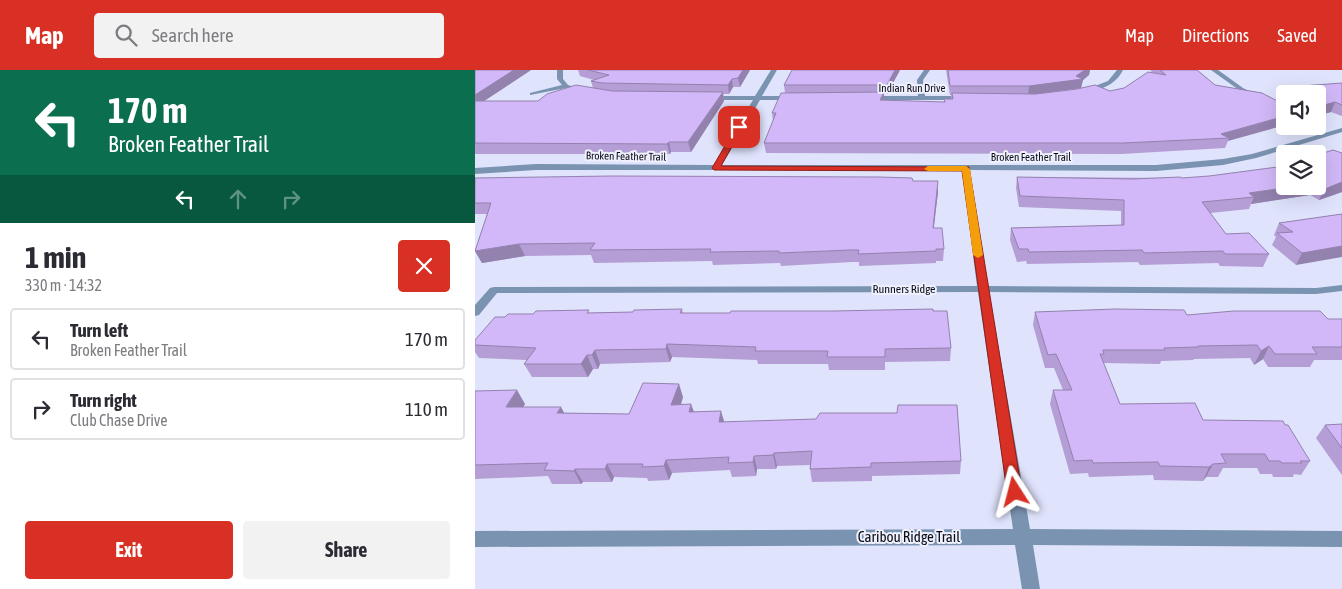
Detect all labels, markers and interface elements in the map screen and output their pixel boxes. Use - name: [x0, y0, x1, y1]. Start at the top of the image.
- search box: [94, 13, 444, 58]
- icon: search: [112, 21, 140, 49]
- text: Map: [25, 22, 64, 49]
- text: Search here: [152, 24, 234, 46]
- text: Map: [1125, 25, 1154, 46]
- text: Directions: [1182, 25, 1249, 46]
- text: Saved: [1277, 25, 1317, 46]
- street label: Indian Run Drive: [879, 82, 945, 94]
- map controls: [1276, 85, 1326, 195]
- button: sound: [1276, 85, 1326, 135]
- icon: left: [25, 90, 90, 155]
- text: 170 m: [108, 90, 187, 130]
- pin: [718, 106, 760, 148]
- icon: arrive: [725, 113, 753, 141]
- text: Broken Feather Trail: [108, 131, 269, 157]
- button: layers: [1276, 145, 1326, 195]
- street label: Broken Feather Trail: [586, 149, 666, 163]
- street label: Broken Feather Trail: [991, 151, 1071, 163]
- icon: left: [171, 185, 199, 213]
- icon: ahead: [224, 185, 252, 213]
- icon: right: [277, 185, 305, 213]
- text: 1 min: [25, 240, 86, 274]
- button: close: [398, 240, 450, 292]
- text: 330 m · 14:32: [25, 276, 102, 294]
- street label: Runners Ridge: [872, 282, 936, 296]
- text: Turn left: [70, 319, 128, 341]
- icon: left: [27, 325, 55, 353]
- text: 170 m: [405, 328, 448, 350]
- text: Broken Feather Trail: [70, 341, 187, 359]
- text: Turn right: [70, 389, 137, 411]
- icon: right: [27, 395, 55, 423]
- text: 110 m: [405, 398, 448, 420]
- text: Club Chase Drive: [70, 411, 168, 429]
- position arrow: [988, 465, 1040, 517]
- button: Exit: [25, 521, 233, 579]
- button: Share: [243, 521, 450, 579]
- street label: Caribou Ridge Trail: [858, 528, 960, 545]

